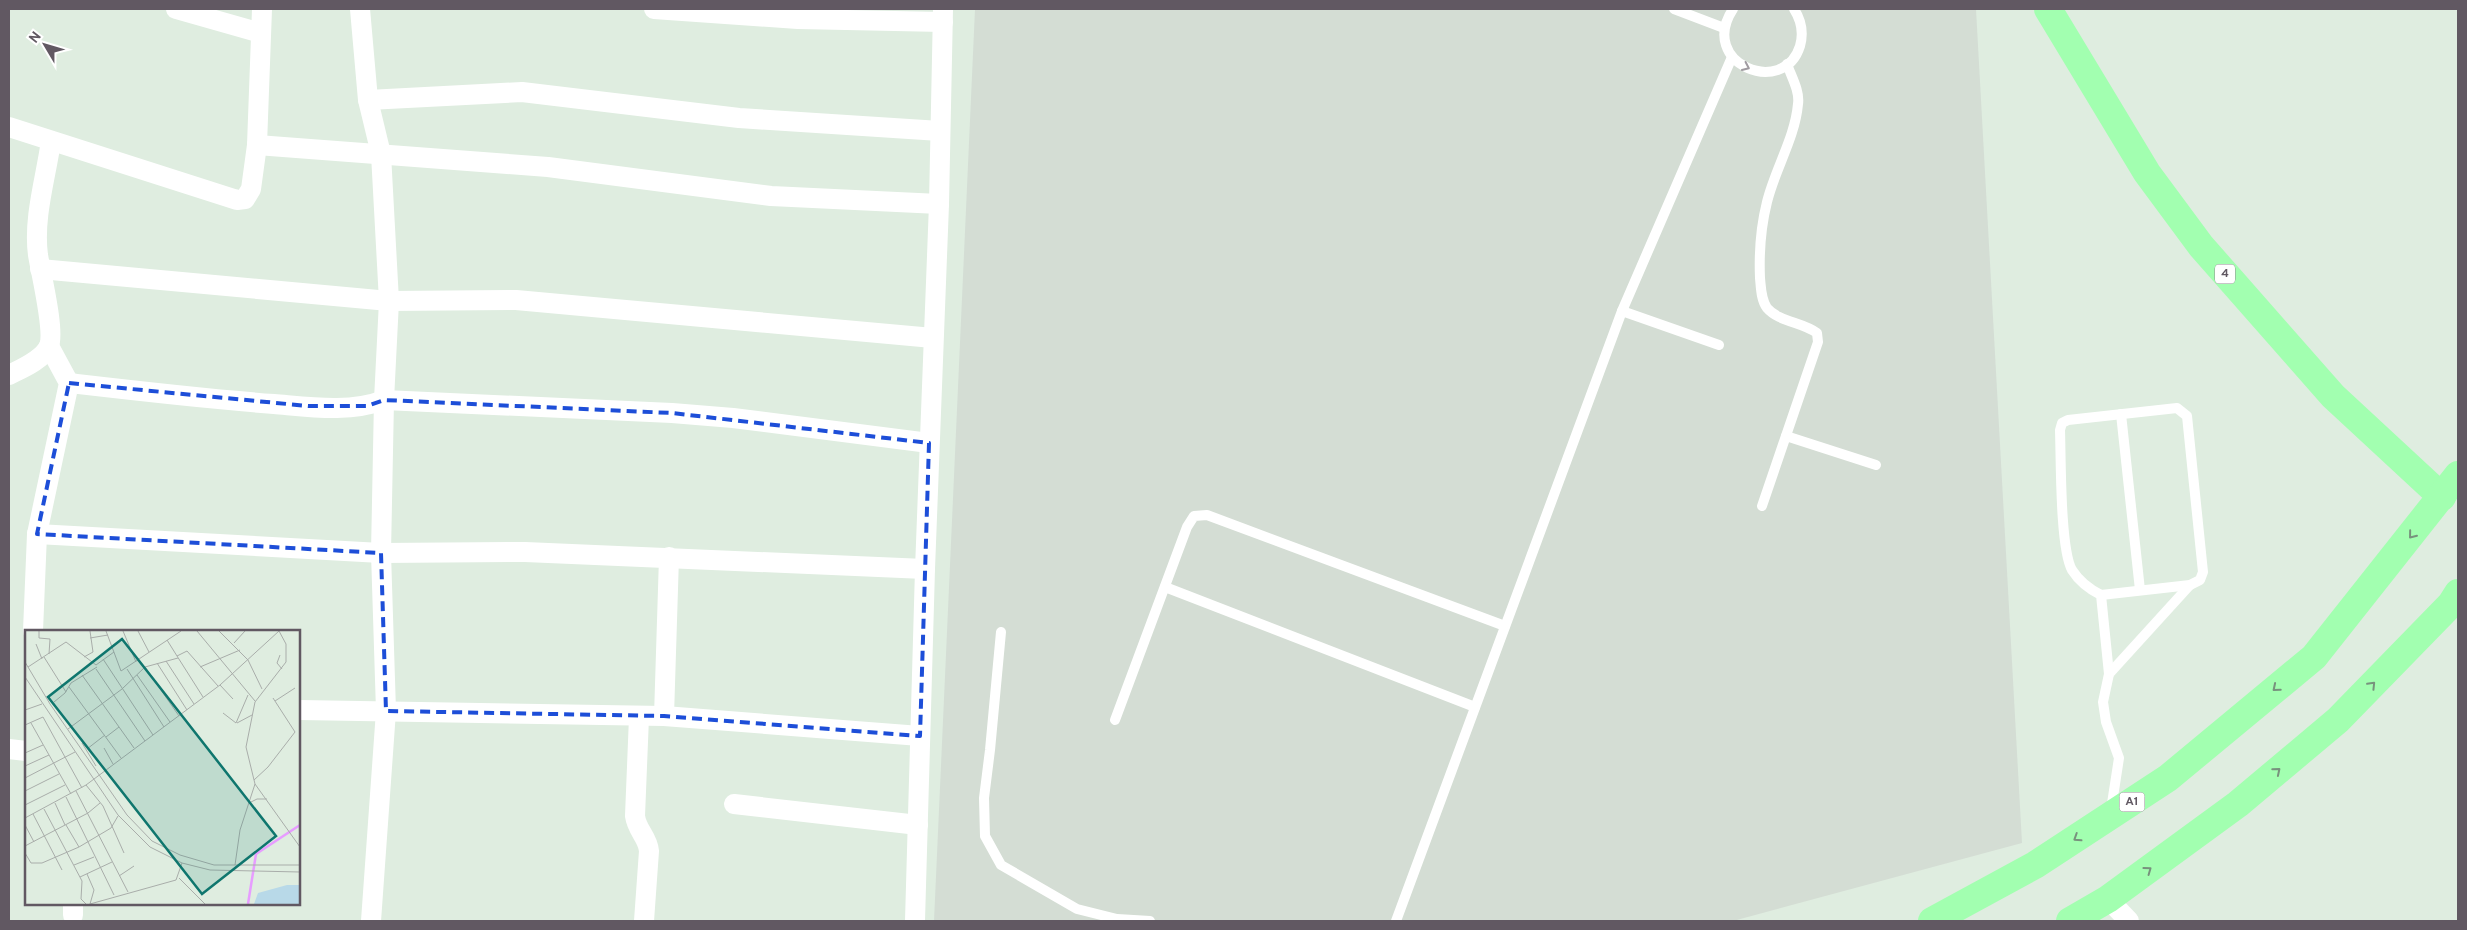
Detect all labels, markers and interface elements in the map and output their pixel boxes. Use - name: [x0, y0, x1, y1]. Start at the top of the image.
- north arrow: [20, 20, 70, 70]
- text: N: [26, 29, 46, 47]
- one-way arrow: [1741, 61, 1750, 71]
- road number: 4: [2215, 264, 2235, 284]
- one-way arrow: [2408, 530, 2417, 539]
- inset map: [25, 630, 300, 905]
- one-way arrow: [2366, 682, 2375, 691]
- one-way arrow: [2273, 683, 2282, 692]
- one-way arrow: [2271, 768, 2280, 777]
- road number: A1: [2120, 792, 2144, 812]
- one-way arrow: [2073, 832, 2082, 841]
- one-way arrow: [2142, 867, 2152, 876]

